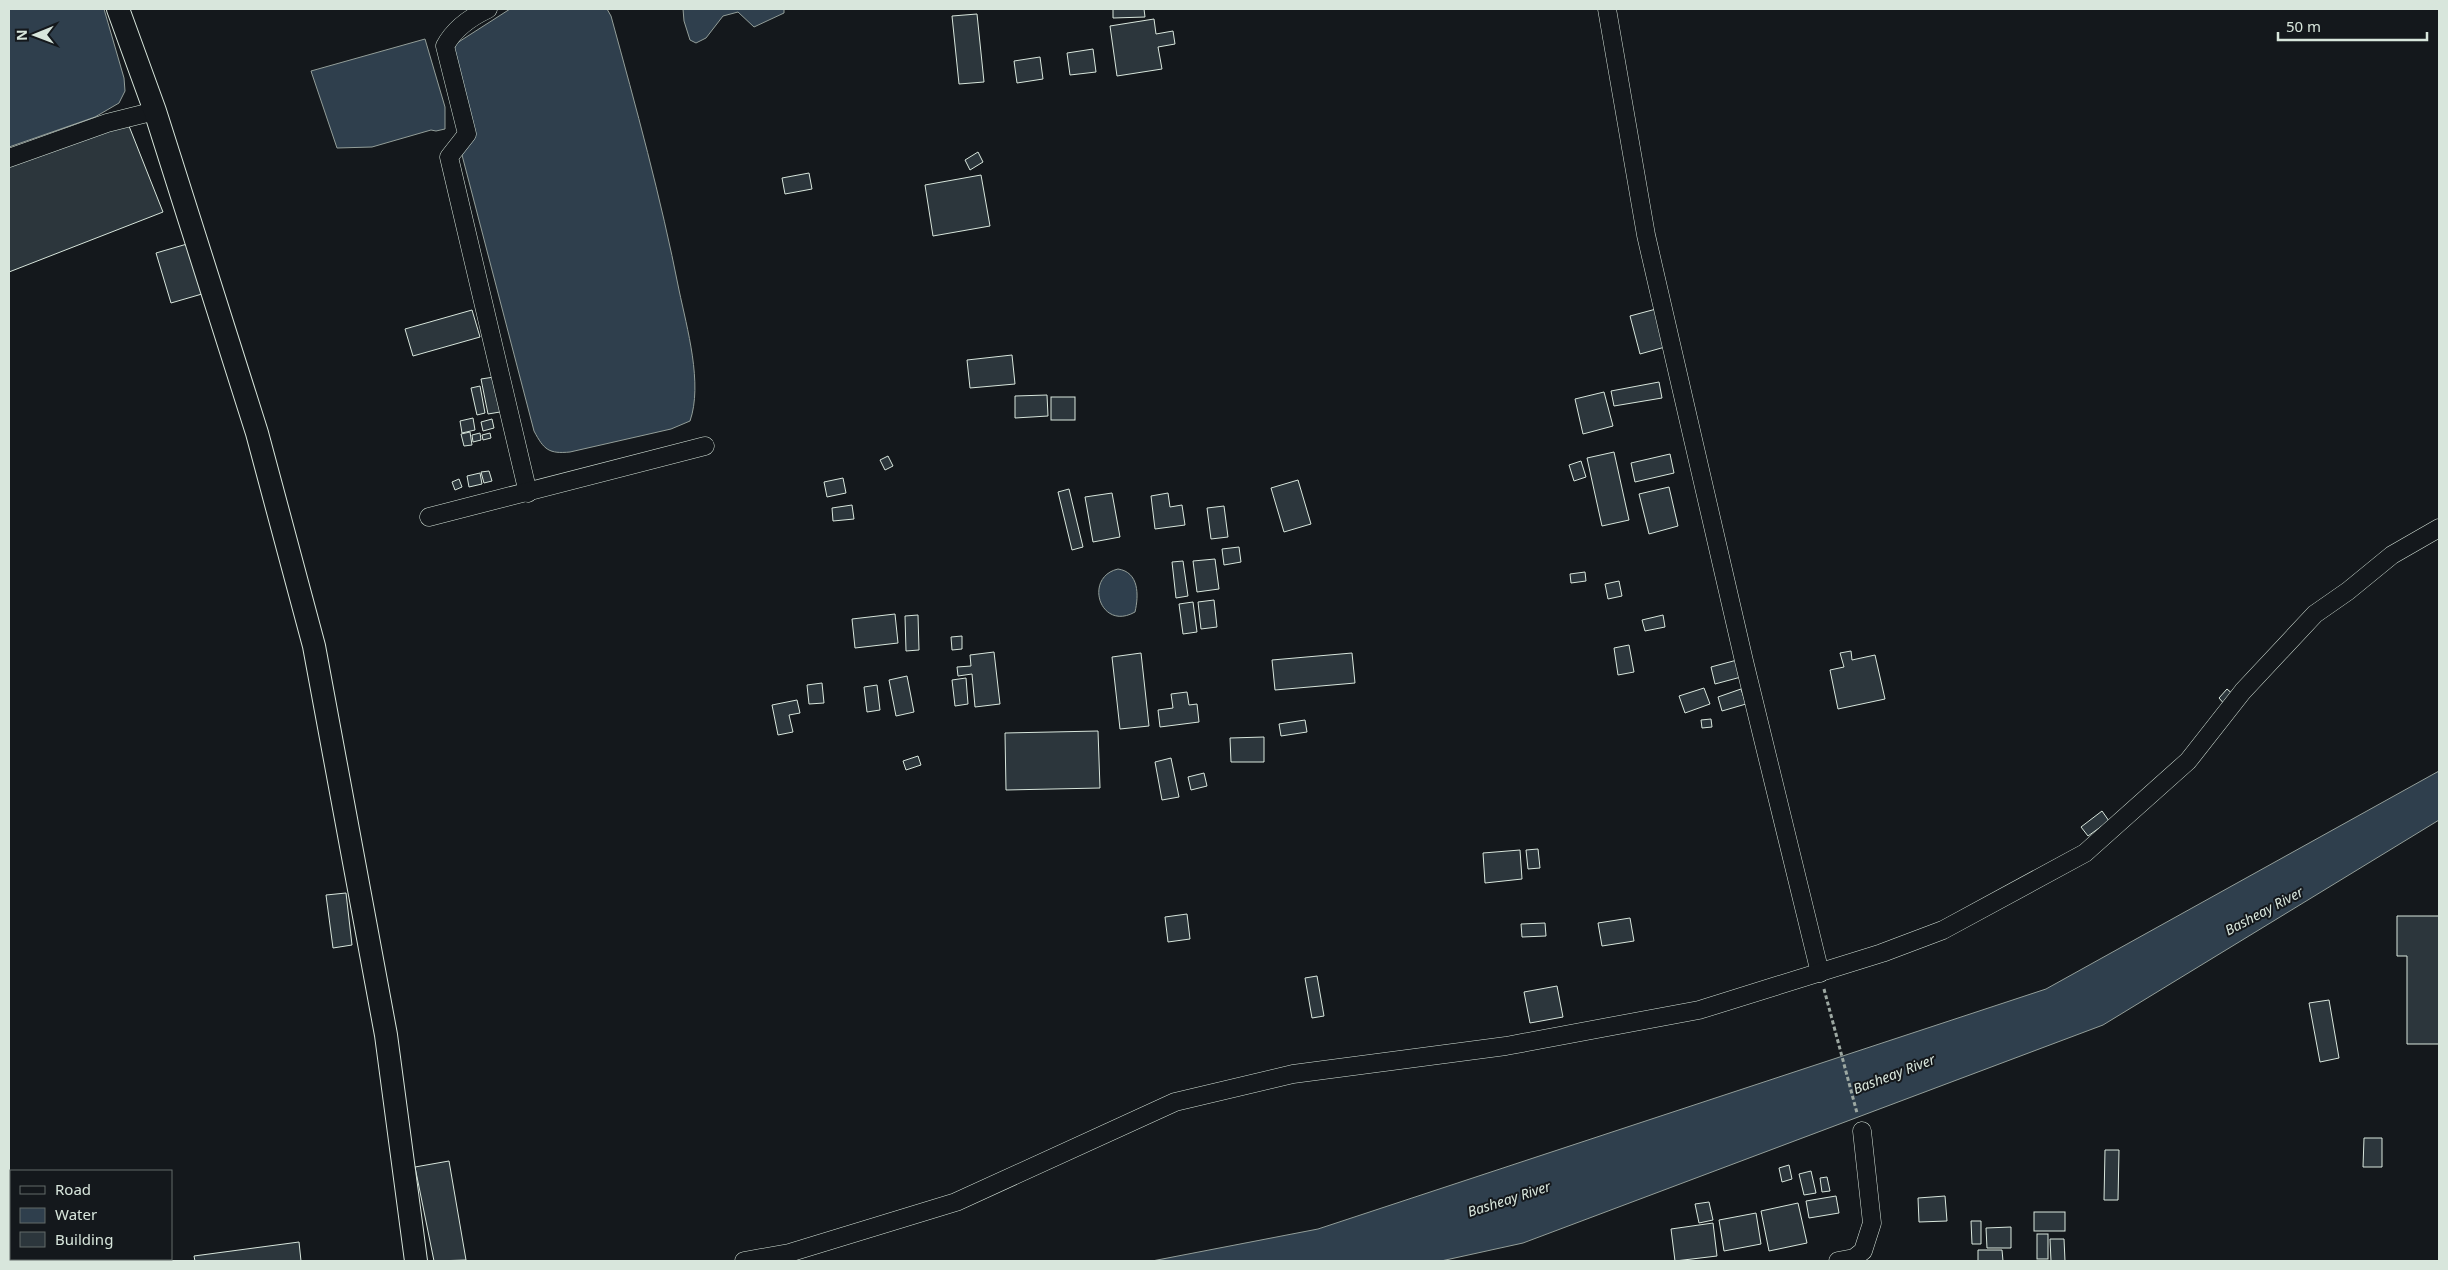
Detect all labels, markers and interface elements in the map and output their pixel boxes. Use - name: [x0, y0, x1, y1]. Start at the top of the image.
- north arrow: [10, 10, 60, 60]
- scale bar: [2278, 10, 2427, 42]
- text: 50 m: [2286, 16, 2321, 36]
- text: N: [12, 29, 31, 41]
- water label: Basheay River: [2221, 882, 2307, 939]
- water label: Basheay River: [1850, 1049, 1938, 1098]
- legend: [10, 1170, 172, 1260]
- water label: Basheay River: [1465, 1176, 1553, 1221]
- text: Road: [55, 1179, 91, 1199]
- text: Water: [55, 1204, 97, 1224]
- text: Building: [55, 1229, 113, 1249]

